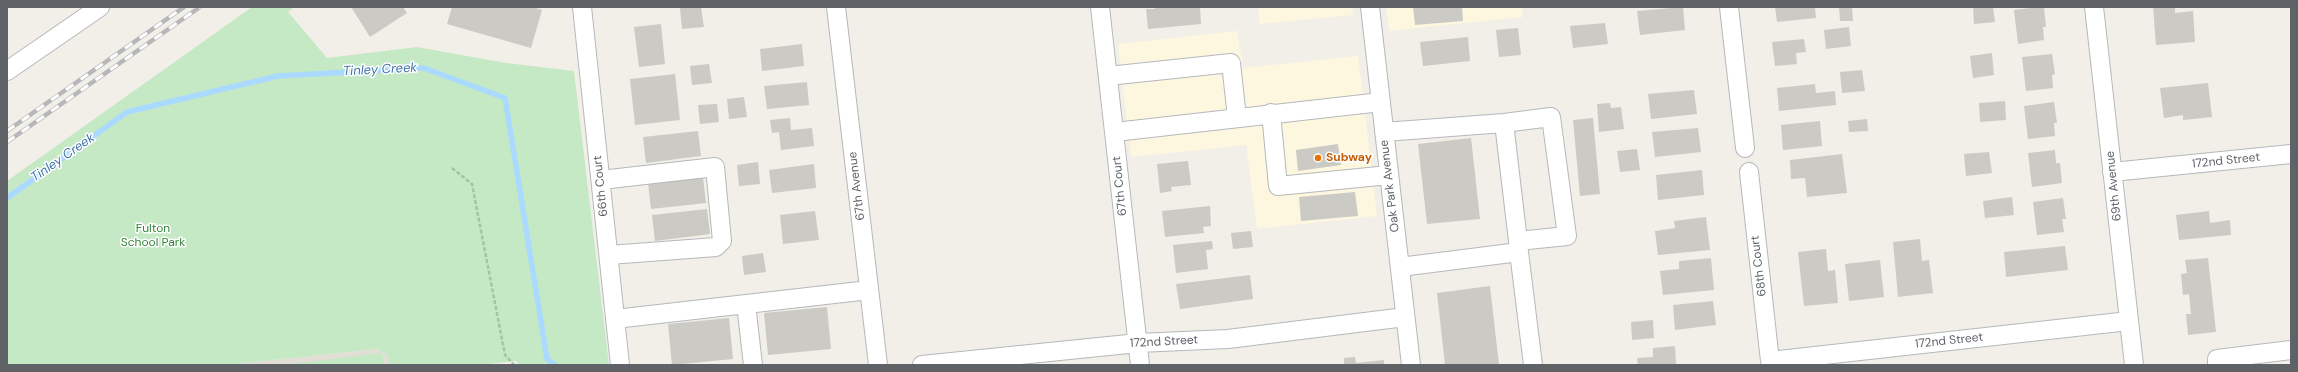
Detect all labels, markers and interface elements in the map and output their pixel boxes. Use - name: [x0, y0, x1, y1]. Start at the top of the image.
- water label: Tinley Creek: [343, 60, 417, 80]
- water label: Tinley Creek: [28, 130, 98, 186]
- street label: Oak Park Avenue: [1377, 139, 1403, 233]
- street label: 69th Avenue: [2103, 150, 2125, 222]
- street label: 172nd Street: [2191, 150, 2261, 172]
- street label: 67th Avenue: [846, 151, 868, 221]
- place label: Subway: [1326, 151, 1372, 165]
- marker: Subway: [1313, 153, 1323, 163]
- street label: 66th Court: [591, 155, 611, 217]
- street label: 67th Court: [1110, 155, 1130, 217]
- park label: Fulton School Park: [121, 222, 185, 250]
- street label: 68th Court: [1748, 235, 1770, 297]
- street label: 172nd Street: [1914, 330, 1984, 352]
- street label: 172nd Street: [1129, 333, 1199, 351]

